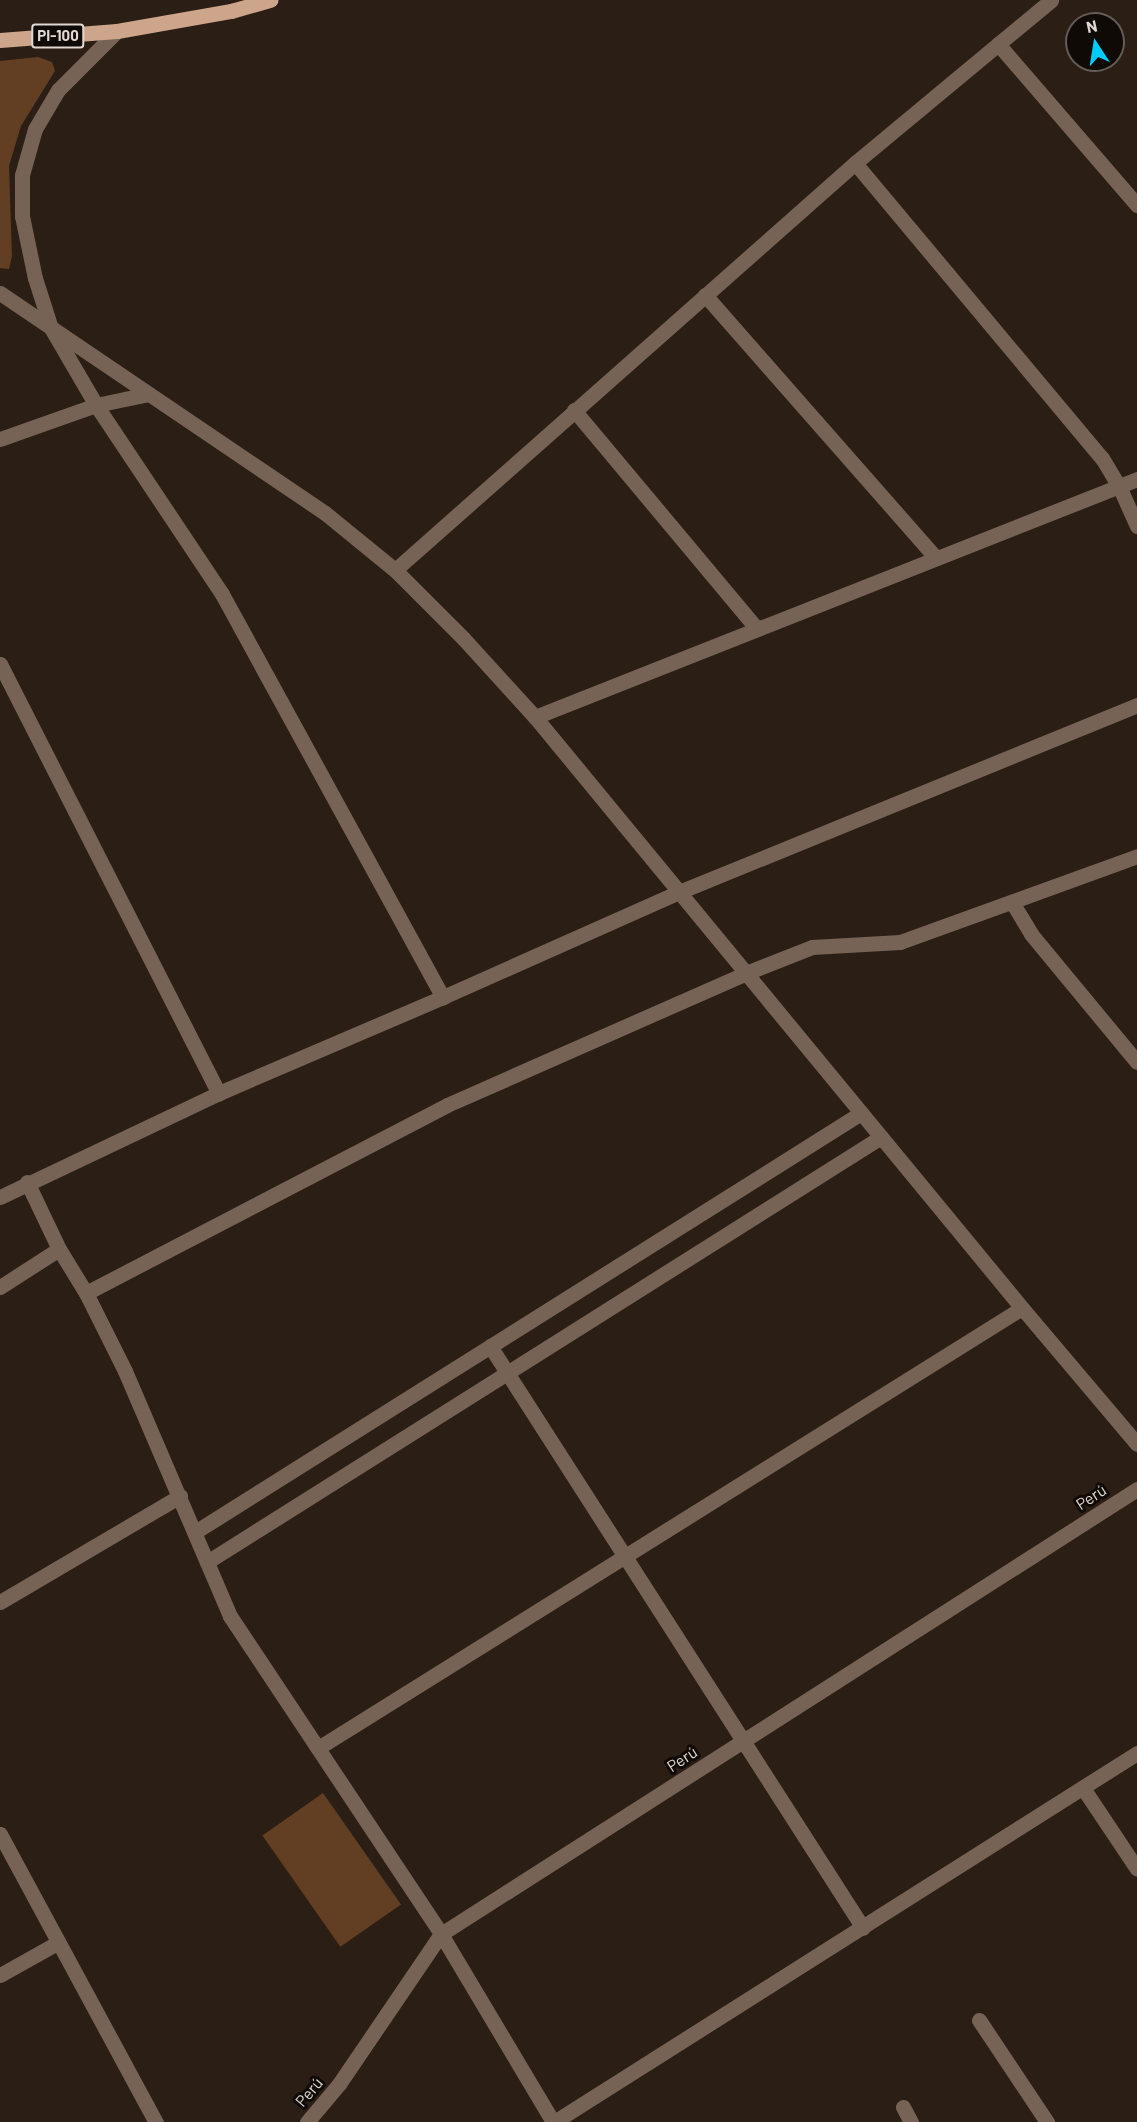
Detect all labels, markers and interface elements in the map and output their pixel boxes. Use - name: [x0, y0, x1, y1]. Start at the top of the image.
- north arrow: [1065, 12, 1125, 72]
- text: N: [1084, 15, 1099, 36]
- road number: PI-100: [31, 24, 85, 48]
- street label: Perú: [1072, 1480, 1110, 1514]
- street label: Perú: [663, 1742, 701, 1776]
- street label: Perú: [291, 2074, 327, 2110]

